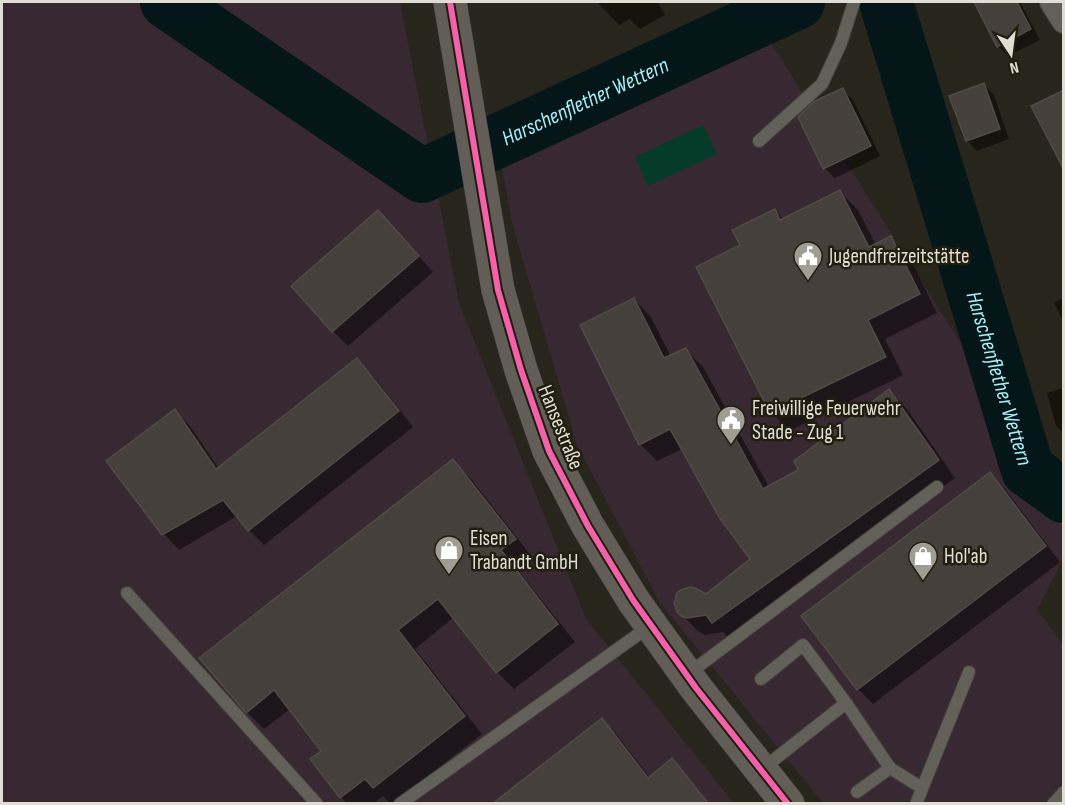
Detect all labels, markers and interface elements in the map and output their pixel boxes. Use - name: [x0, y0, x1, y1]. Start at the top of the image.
- north arrow: [981, 24, 1041, 84]
- water label: Harschenflether Wettern: [498, 52, 673, 152]
- text: N: [1008, 57, 1020, 77]
- public building icon: Jugendfreizeitstätte: [792, 240, 824, 282]
- place label: Jugendfreizeitstätte: [828, 244, 970, 269]
- water label: Harschenflether Wettern: [960, 288, 1038, 469]
- street label: Hansestraße: [532, 381, 589, 473]
- place label: Freiwillige Feuerwehr Stade - Zug 1: [752, 396, 901, 445]
- public building icon: Freiwillige Feuerwehr Stade - Zug 1: [715, 404, 747, 446]
- place label: Eisen Trabandt GmbH: [470, 526, 578, 575]
- shop icon: Eisen Trabandt GmbH: [433, 534, 465, 576]
- shop icon: Hol'ab: [907, 540, 939, 582]
- place label: Hol'ab: [944, 544, 987, 569]

